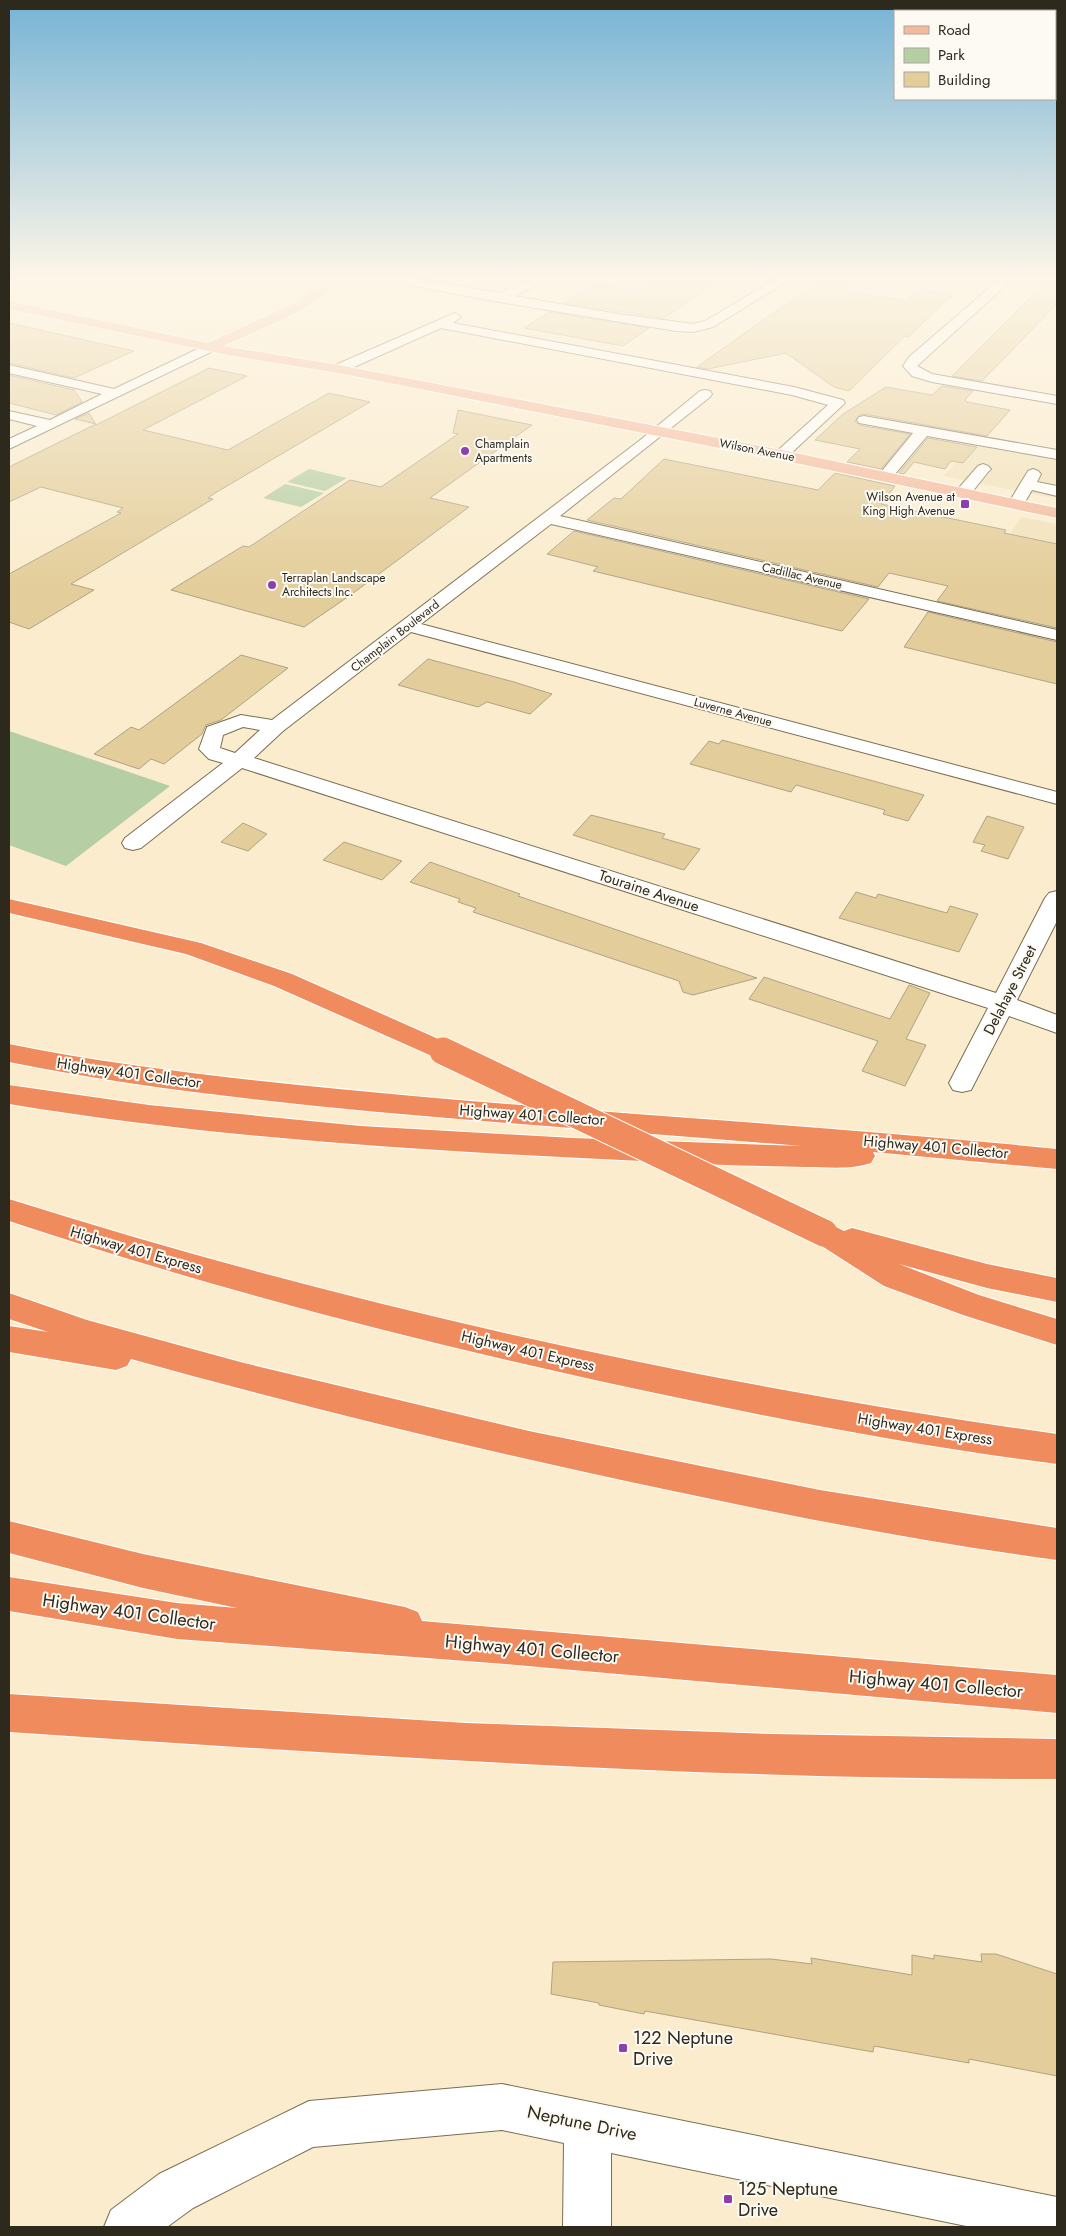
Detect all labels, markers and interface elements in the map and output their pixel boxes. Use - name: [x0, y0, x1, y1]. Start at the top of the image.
- legend: [894, 10, 1056, 100]
- text: Road: [938, 19, 970, 41]
- text: Park: [938, 44, 965, 66]
- text: Building: [938, 69, 990, 91]
- street label: Wilson Avenue: [718, 434, 796, 466]
- place label: Champlain Apartments: [475, 435, 532, 467]
- marker: Champlain Apartments: [459, 445, 471, 457]
- place label: Wilson Avenue at King High Avenue: [863, 488, 955, 520]
- marker: Wilson Avenue at King High Avenue: [959, 498, 971, 510]
- street label: Cadillac Avenue: [760, 558, 844, 594]
- place label: Terraplan Landscape Architects Inc.: [282, 569, 386, 601]
- marker: Terraplan Landscape Architects Inc.: [266, 579, 278, 591]
- street label: Champlain Boulevard: [347, 596, 443, 676]
- street label: Luverne Avenue: [692, 693, 774, 731]
- street label: Touraine Avenue: [596, 864, 702, 918]
- street label: Delahaye Street: [978, 941, 1042, 1039]
- street label: Highway 401 Collector: [55, 1052, 203, 1094]
- street label: Highway 401 Collector: [459, 1099, 606, 1131]
- street label: Highway 401 Collector: [863, 1130, 1010, 1164]
- street label: Highway 401 Express: [67, 1221, 205, 1279]
- street label: Highway 401 Express: [459, 1325, 597, 1377]
- street label: Highway 401 Express: [856, 1407, 994, 1451]
- street label: Highway 401 Collector: [41, 1587, 218, 1637]
- street label: Highway 401 Collector: [444, 1628, 621, 1670]
- street label: Highway 401 Collector: [848, 1663, 1025, 1705]
- place label: 122 Neptune Drive: [633, 2025, 733, 2072]
- marker: 122 Neptune Drive: [617, 2042, 629, 2054]
- street label: Neptune Drive: [525, 2099, 639, 2147]
- place label: 125 Neptune Drive: [738, 2176, 838, 2223]
- marker: 125 Neptune Drive: [722, 2193, 734, 2205]

